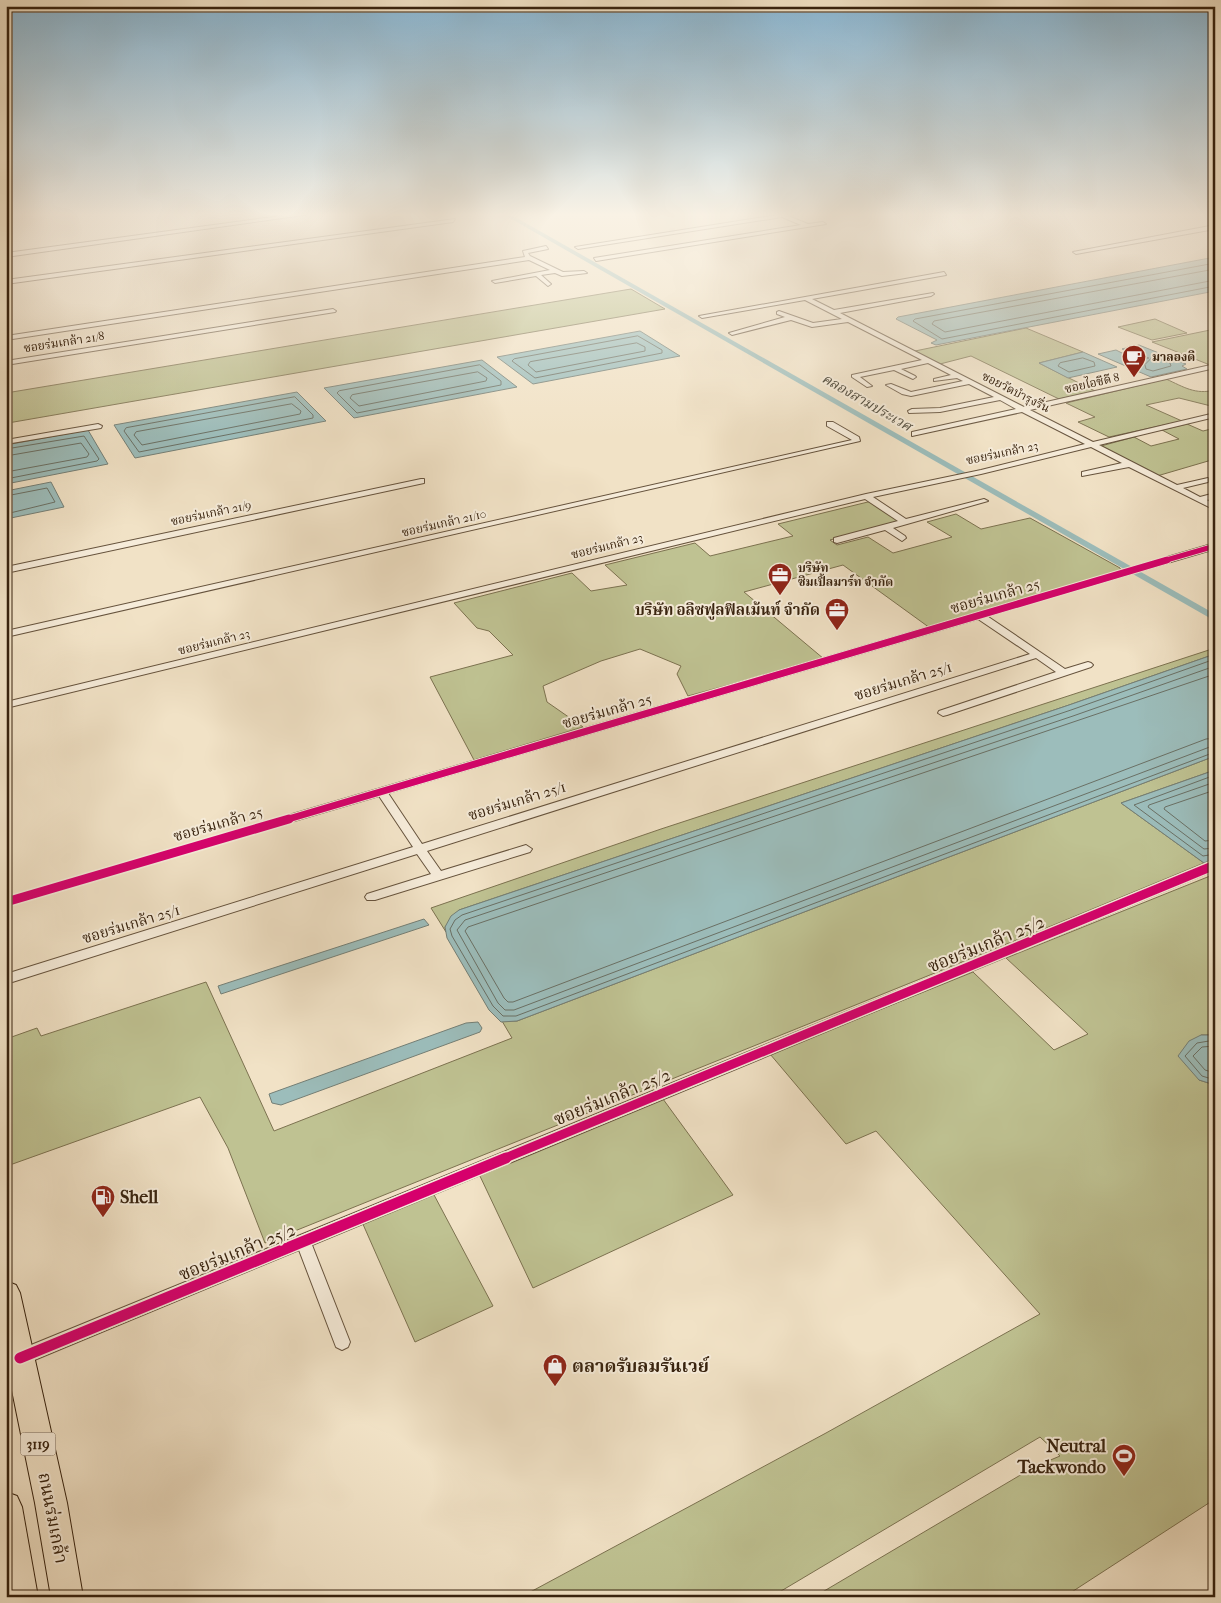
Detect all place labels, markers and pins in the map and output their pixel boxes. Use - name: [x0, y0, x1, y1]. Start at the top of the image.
- cafe icon: มาลองดิ: [1121, 344, 1147, 378]
- place label: มาลองดิ: [1152, 350, 1195, 364]
- place label: บริษัท ซิมเปิ้ลมาร์ท จำกัด: [798, 561, 893, 589]
- office icon: บริษัท ซิมเปิ้ลมาร์ท จำกัด: [767, 562, 793, 596]
- office icon: บริษัท อลิซฟูลฟิลเม้นท์ จำกัด: [824, 597, 850, 631]
- place label: บริษัท อลิซฟูลฟิลเม้นท์ จำกัด: [635, 600, 820, 620]
- fuel station icon: Shell: [90, 1184, 116, 1218]
- place label: Shell: [120, 1187, 159, 1208]
- shop icon: ตลาดรับลมรันเวย์: [542, 1353, 568, 1387]
- place label: ตลาดรับลมรันเวย์: [572, 1356, 710, 1377]
- place label: Neutral Taekwondo: [1017, 1436, 1107, 1478]
- sports icon: Neutral Taekwondo: [1111, 1443, 1137, 1477]

